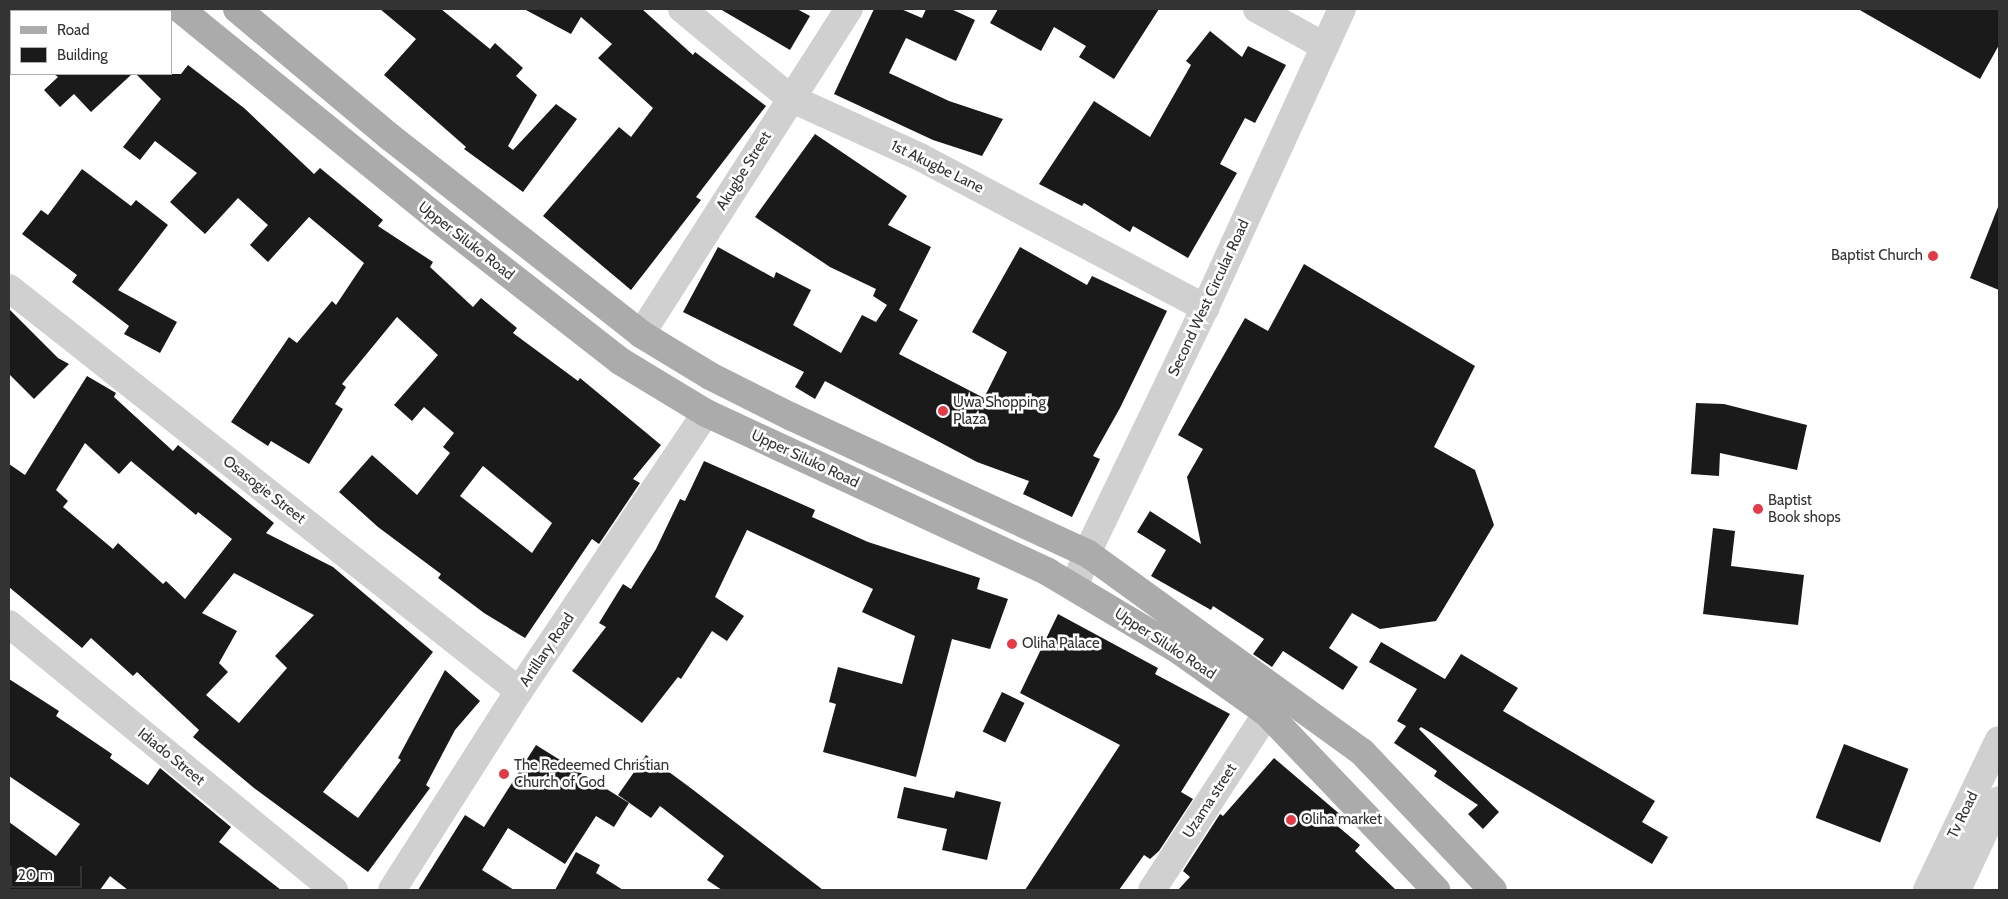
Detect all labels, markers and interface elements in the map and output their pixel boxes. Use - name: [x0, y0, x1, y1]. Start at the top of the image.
- legend: [10, 10, 172, 75]
- text: Road: [57, 21, 90, 39]
- text: Building: [57, 46, 108, 64]
- street label: Akugbe Street: [713, 128, 775, 214]
- street label: 1st Akugbe Lane: [888, 137, 986, 197]
- street label: Upper Siluko Road: [414, 198, 518, 284]
- street label: Second West Circular Road: [1165, 217, 1253, 379]
- place label: Baptist Church: [1831, 247, 1923, 265]
- marker: Baptist Church: [1927, 250, 1939, 262]
- place label: Uwa Shopping Plaza: [953, 393, 1046, 428]
- marker: Uwa Shopping Plaza: [937, 405, 949, 417]
- street label: Upper Siluko Road: [748, 426, 862, 492]
- street label: Osasogie Street: [219, 452, 309, 528]
- place label: Baptist Book shops: [1768, 491, 1841, 526]
- marker: Baptist Book shops: [1752, 503, 1764, 515]
- street label: Upper Siluko Road: [1111, 605, 1219, 683]
- street label: Artillary Road: [516, 610, 578, 690]
- place label: Oliha Palace: [1022, 635, 1100, 653]
- marker: Oliha Palace: [1006, 638, 1018, 650]
- street label: Idiado Street: [134, 725, 208, 789]
- place label: The Redeemed Christian Church of God: [514, 756, 669, 791]
- street label: Uzama street: [1179, 760, 1241, 842]
- marker: The Redeemed Christian Church of God: [498, 768, 510, 780]
- street label: Tv Road: [1944, 789, 1982, 841]
- place label: Oliha market: [1301, 811, 1382, 829]
- marker: Oliha market: [1285, 814, 1297, 826]
- scale bar: [12, 856, 85, 888]
- text: 20 m: [18, 866, 53, 884]

